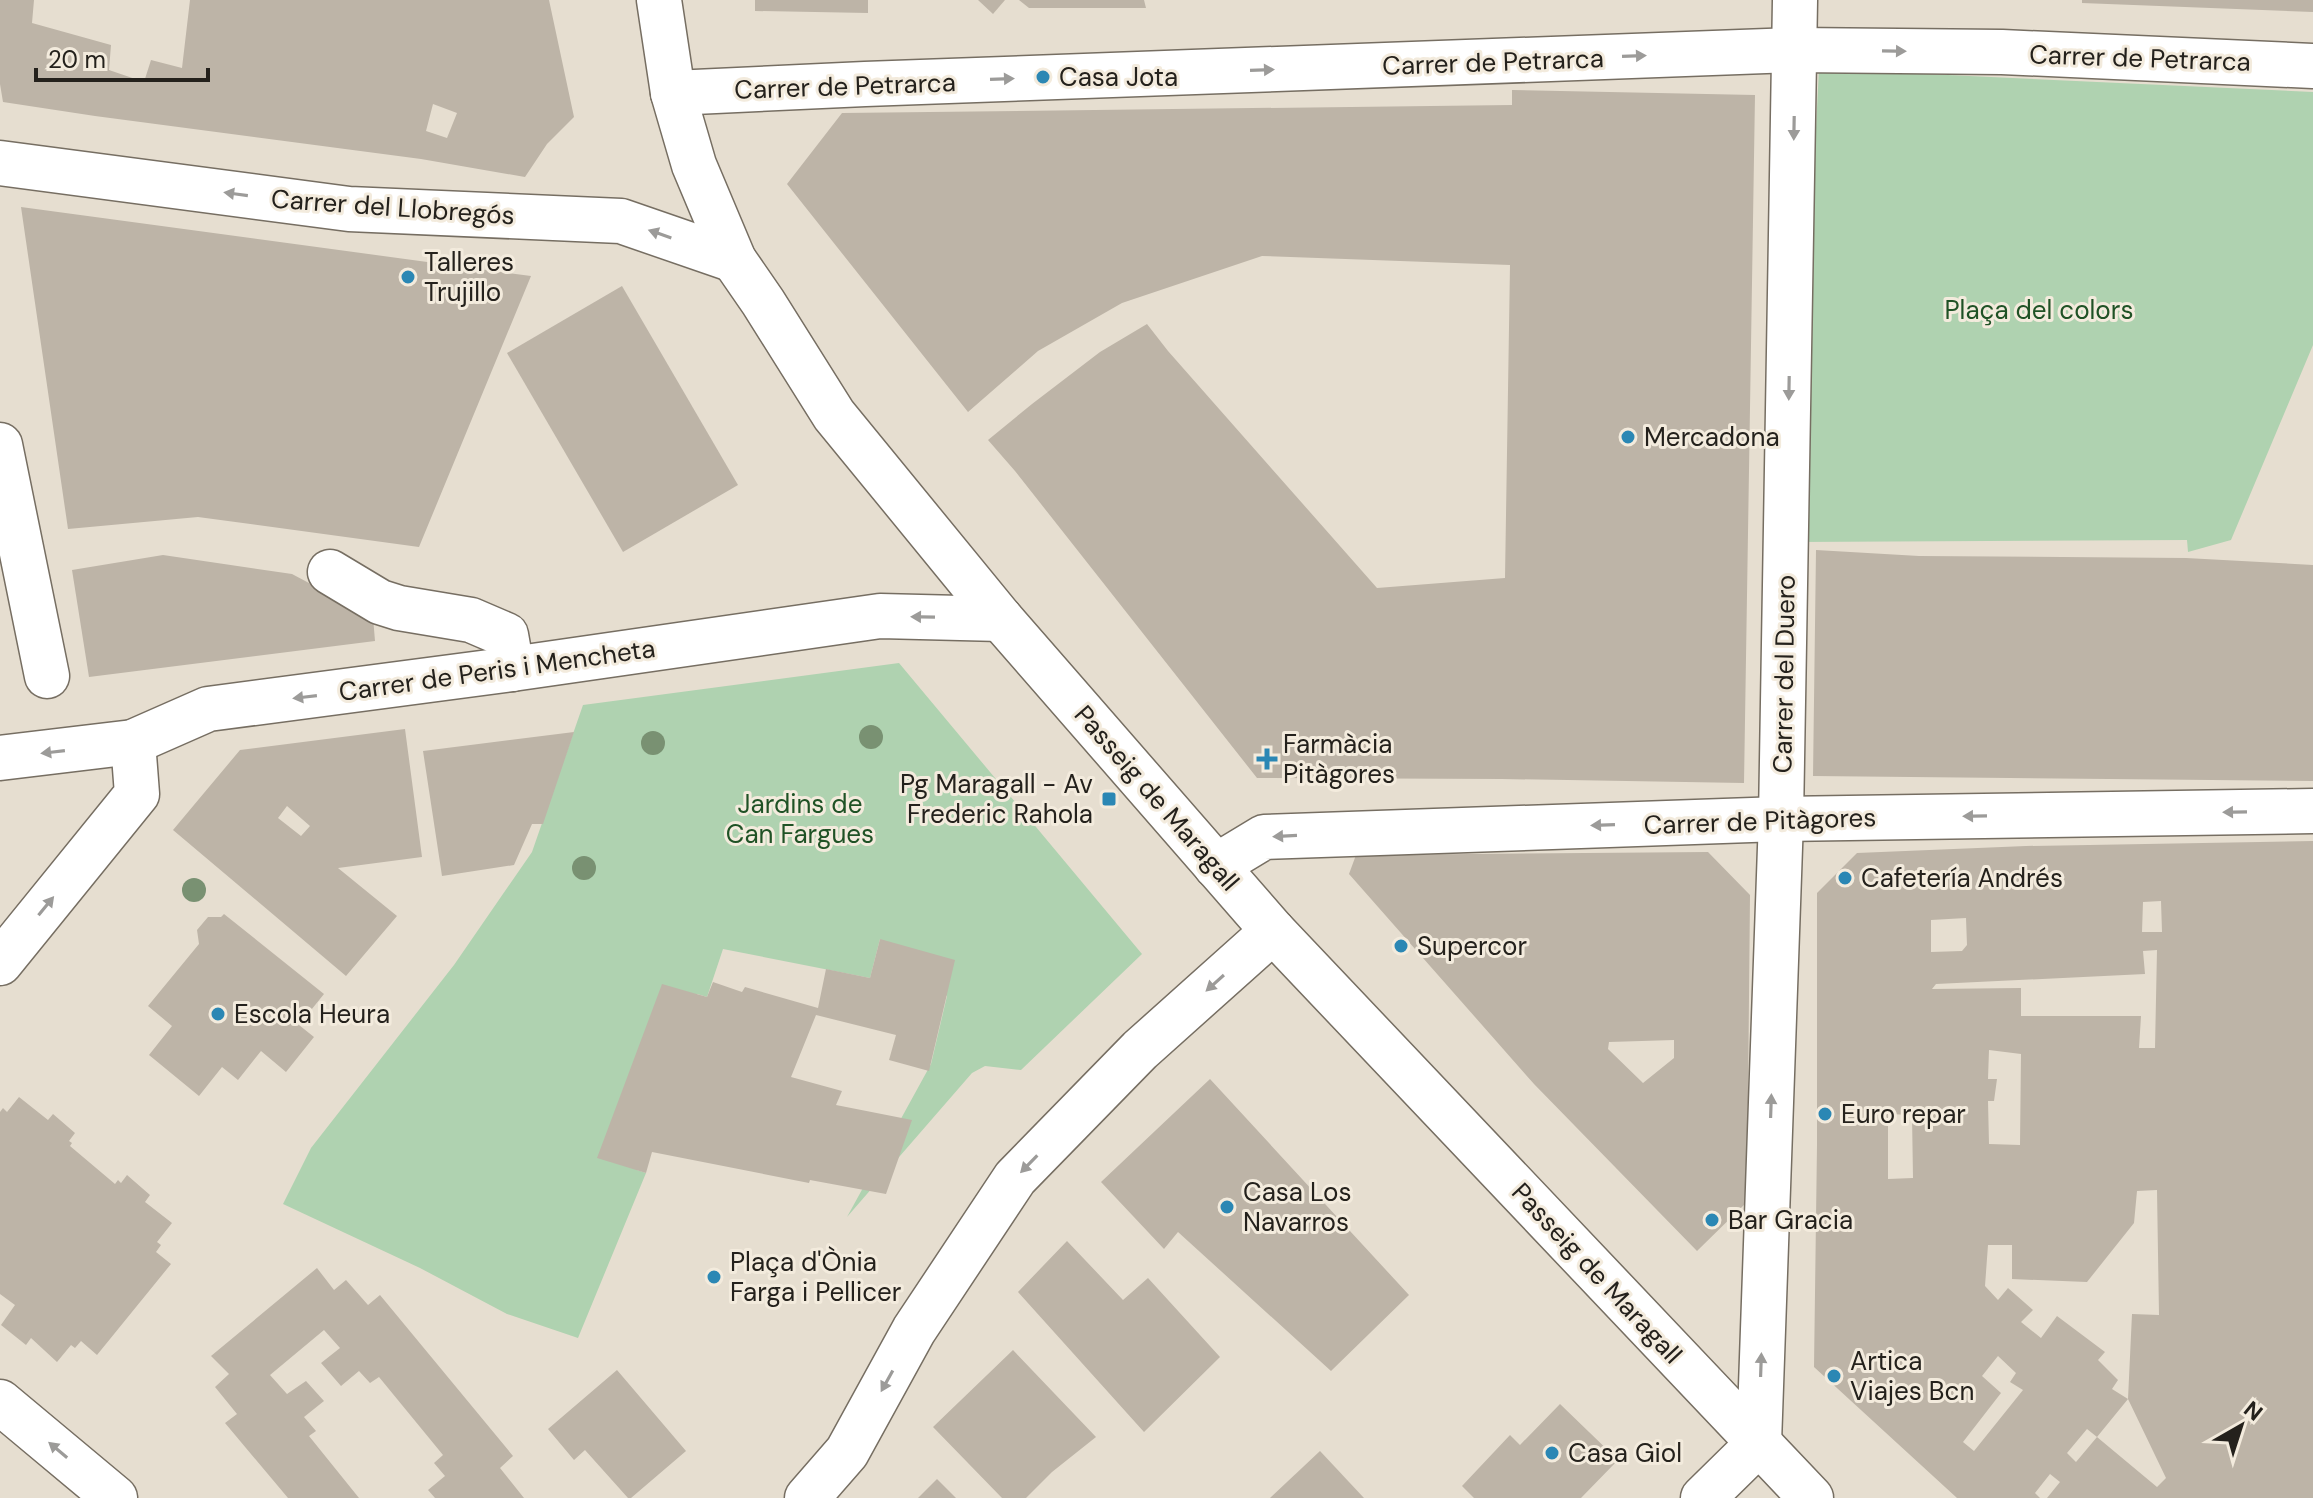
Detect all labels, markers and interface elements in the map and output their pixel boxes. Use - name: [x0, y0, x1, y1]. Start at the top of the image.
- scale bar: [36, 32, 208, 82]
- street label: Carrer de Petrarca: [2029, 37, 2251, 79]
- street label: Carrer de Petrarca: [1382, 41, 1604, 83]
- text: 20 m: [48, 44, 106, 75]
- one-way arrow: [1882, 45, 1907, 57]
- one-way arrow: [1622, 50, 1647, 63]
- place label: Casa Jota: [1059, 60, 1178, 94]
- one-way arrow: [1250, 63, 1275, 76]
- street label: Carrer de Petrarca: [734, 65, 956, 107]
- marker: Casa Jota: [1034, 68, 1052, 86]
- one-way arrow: [990, 73, 1015, 86]
- one-way arrow: [1788, 116, 1801, 141]
- street label: Carrer del Llobregós: [270, 182, 516, 232]
- one-way arrow: [223, 187, 248, 200]
- one-way arrow: [648, 228, 672, 240]
- place label: Talleres Trujillo: [424, 245, 514, 309]
- marker: Talleres Trujillo: [399, 268, 417, 286]
- park label: Plaça del colors: [1945, 293, 2133, 327]
- one-way arrow: [1782, 376, 1795, 401]
- place label: Mercadona: [1644, 420, 1780, 454]
- marker: Mercadona: [1619, 428, 1637, 446]
- street label: Carrer del Duero: [1765, 574, 1803, 774]
- one-way arrow: [910, 611, 935, 623]
- street label: Carrer de Peris i Mencheta: [337, 631, 657, 709]
- one-way arrow: [292, 690, 317, 703]
- street label: Passeig de Maragall: [1067, 698, 1247, 898]
- place label: Farmàcia Pitàgores: [1283, 727, 1395, 791]
- one-way arrow: [40, 745, 65, 758]
- marker: Farmàcia Pitàgores: [1258, 750, 1276, 768]
- place label: Pg Maragall - Av Frederic Rahola: [900, 767, 1093, 831]
- park label: Jardins de Can Fargues: [726, 787, 874, 851]
- marker: Pg Maragall - Av Frederic Rahola: [1100, 790, 1118, 808]
- street label: Carrer de Pitàgores: [1643, 800, 1877, 842]
- one-way arrow: [2222, 806, 2247, 818]
- one-way arrow: [1962, 810, 1987, 822]
- one-way arrow: [1590, 819, 1615, 832]
- one-way arrow: [1272, 829, 1297, 842]
- place label: Cafetería Andrés: [1861, 861, 2063, 895]
- marker: Cafetería Andrés: [1836, 869, 1854, 887]
- one-way arrow: [37, 896, 54, 916]
- place label: Supercor: [1417, 929, 1527, 963]
- marker: Supercor: [1392, 937, 1410, 955]
- one-way arrow: [1206, 973, 1225, 991]
- place label: Escola Heura: [234, 997, 390, 1031]
- marker: Escola Heura: [209, 1005, 227, 1023]
- one-way arrow: [1764, 1093, 1777, 1118]
- place label: Euro repar: [1841, 1097, 1966, 1131]
- marker: Euro repar: [1816, 1105, 1834, 1123]
- one-way arrow: [1020, 1154, 1039, 1173]
- place label: Casa Los Navarros: [1243, 1175, 1352, 1239]
- street label: Passeig de Maragall: [1504, 1175, 1690, 1371]
- marker: Casa Los Navarros: [1218, 1198, 1236, 1216]
- place label: Bar Gracia: [1728, 1203, 1853, 1237]
- marker: Bar Gracia: [1703, 1211, 1721, 1229]
- place label: Plaça d'Ònia Farga i Pellicer: [730, 1245, 901, 1309]
- marker: Plaça d'Ònia Farga i Pellicer: [705, 1268, 723, 1286]
- place label: Artica Viajes Bcn: [1850, 1344, 1974, 1408]
- one-way arrow: [1755, 1352, 1768, 1377]
- marker: Artica Viajes Bcn: [1825, 1367, 1843, 1385]
- one-way arrow: [880, 1369, 893, 1392]
- north arrow: [2201, 1386, 2281, 1466]
- text: N: [2238, 1395, 2269, 1427]
- place label: Casa Giol: [1568, 1436, 1682, 1470]
- one-way arrow: [48, 1442, 68, 1459]
- marker: Casa Giol: [1543, 1444, 1561, 1462]

